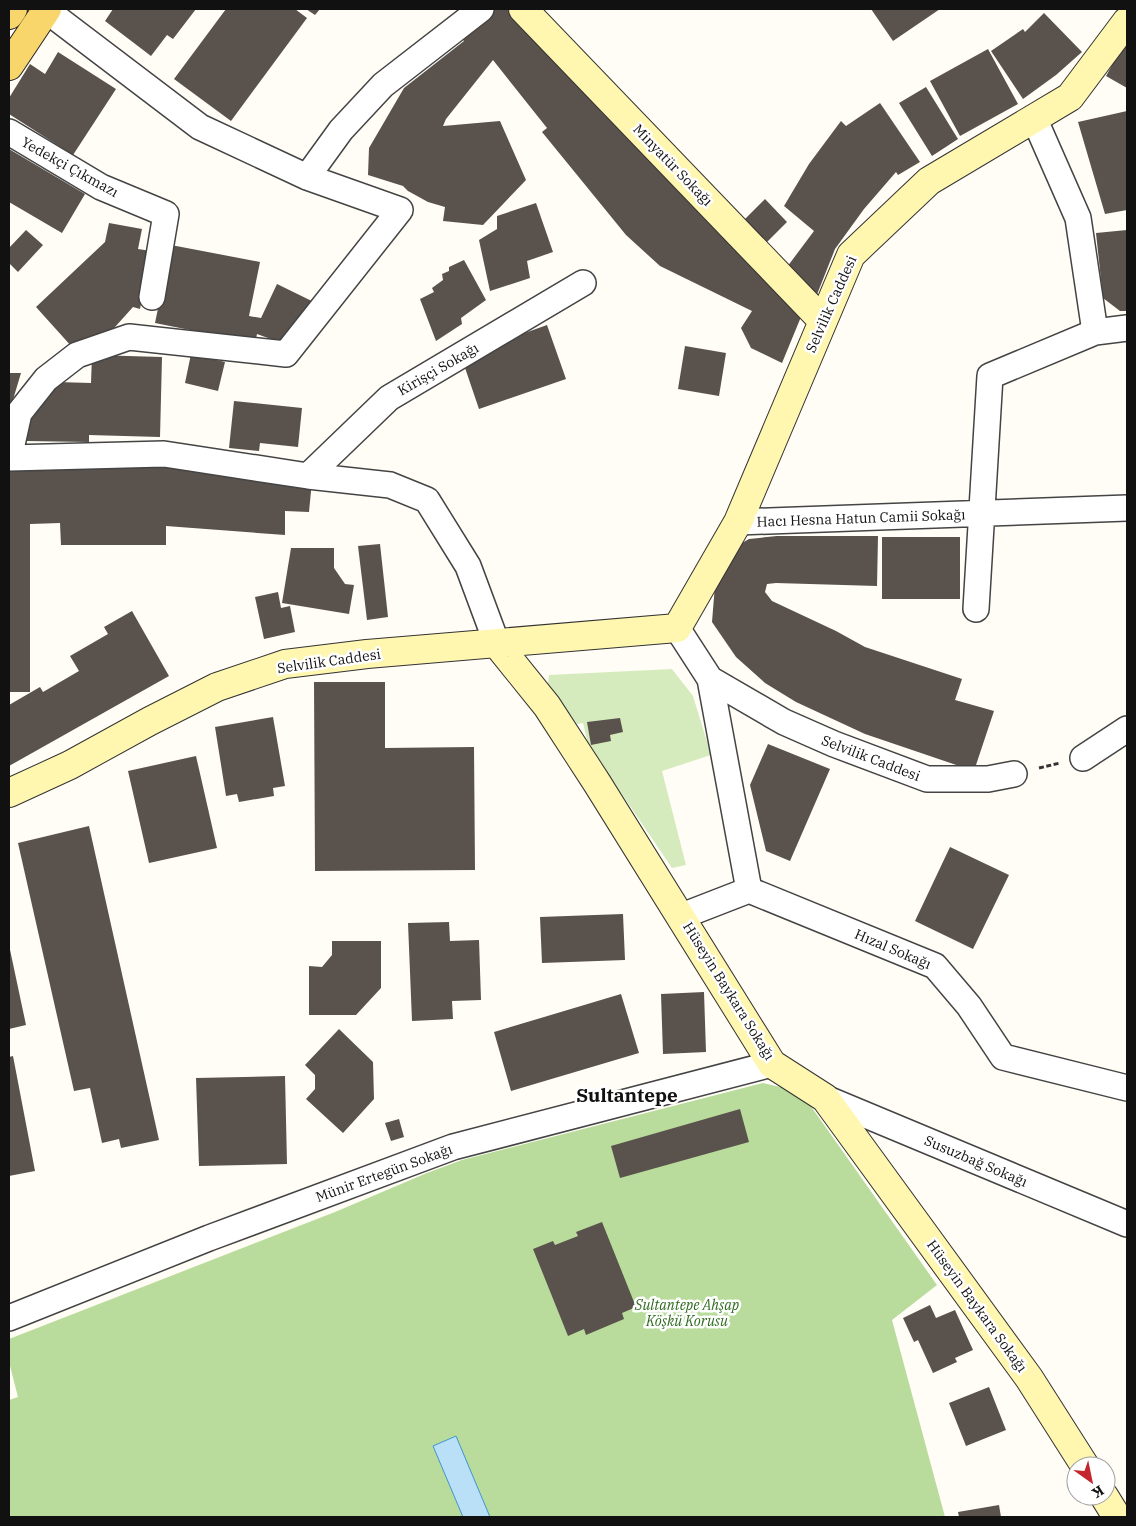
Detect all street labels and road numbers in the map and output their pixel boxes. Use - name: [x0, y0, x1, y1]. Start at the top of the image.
- street label: Minyatür Sokağı: [629, 120, 717, 210]
- street label: Yedekçi Çıkmazı: [18, 133, 122, 201]
- street label: Selvilik Caddesi: [802, 253, 860, 355]
- street label: Kirişçi Sokağı: [394, 339, 482, 399]
- street label: Hacı Hesna Hatun Camii Sokağı: [756, 505, 966, 531]
- street label: Selvilik Caddesi: [276, 645, 382, 677]
- street label: Selvilik Caddesi: [819, 731, 923, 785]
- street label: Hüseyin Baykara Sokağı: [679, 919, 779, 1063]
- street label: Hızal Sokağı: [852, 925, 934, 973]
- street label: Susuzbağ Sokağı: [922, 1131, 1030, 1191]
- street label: Münir Ertegün Sokağı: [313, 1140, 455, 1206]
- street label: Hüseyin Baykara Sokağı: [923, 1236, 1031, 1376]

